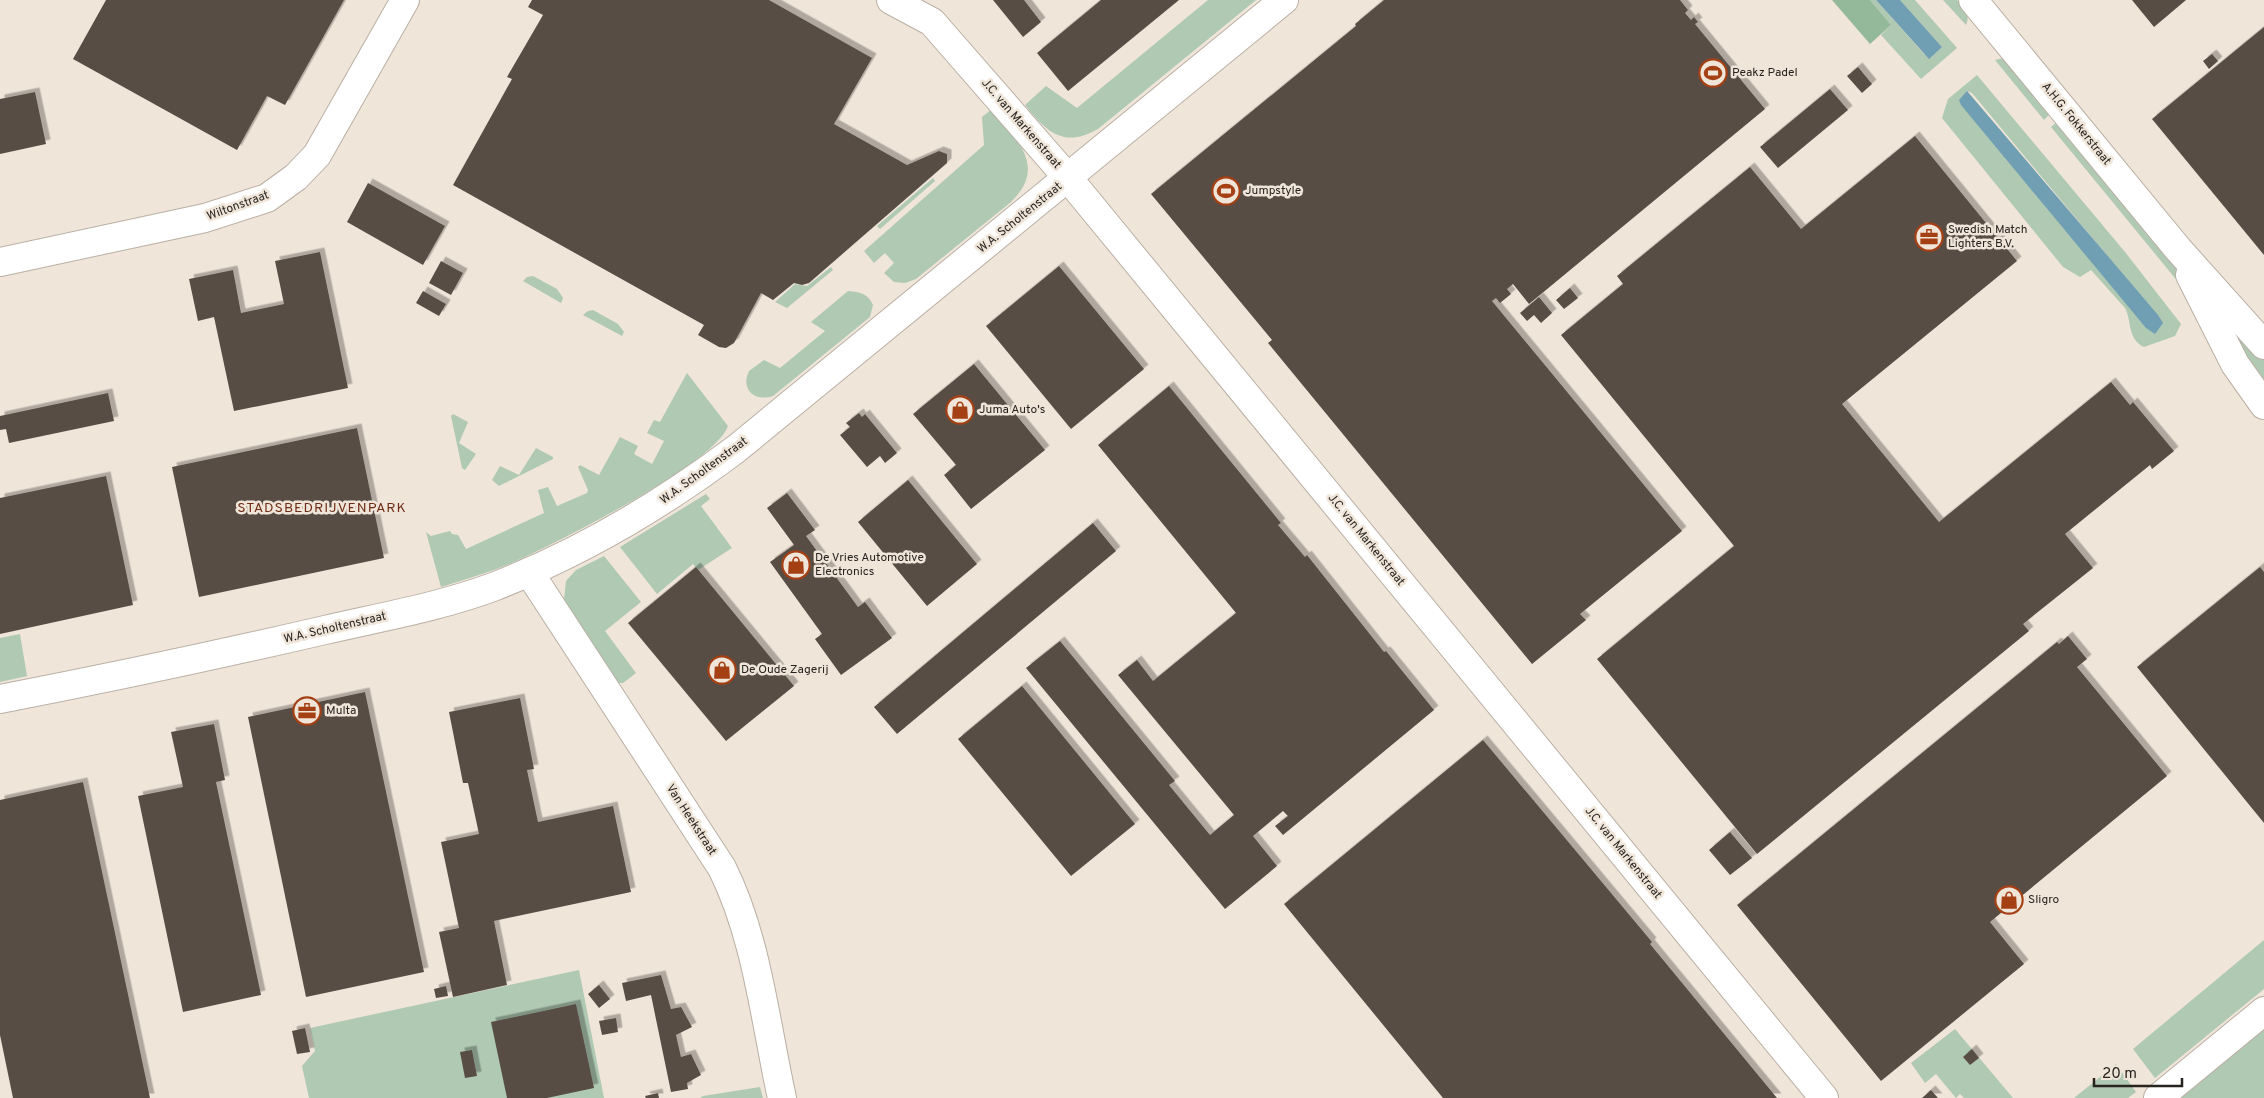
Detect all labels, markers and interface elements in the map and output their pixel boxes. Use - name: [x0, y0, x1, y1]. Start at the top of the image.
- sports icon: Peakz Padel: [1698, 58, 1728, 88]
- place label: Peakz Padel: [1732, 65, 1798, 81]
- street label: J.C. van Markenstraat: [977, 76, 1065, 172]
- street label: A.H.G. Fokkerstraat: [2038, 79, 2114, 169]
- sports icon: Jumpstyle: [1211, 176, 1241, 206]
- street label: W.A. Scholtenstraat: [974, 179, 1066, 257]
- place label: Jumpstyle: [1245, 183, 1301, 199]
- street label: Wiltonstraat: [205, 187, 271, 225]
- office icon: Swedish Match Lighters B.V.: [1914, 222, 1944, 252]
- place label: Swedish Match Lighters B.V.: [1948, 222, 2028, 252]
- shop icon: Juma Auto's: [945, 395, 975, 425]
- place label: Juma Auto's: [979, 402, 1045, 418]
- street label: W.A. Scholtenstraat: [657, 434, 751, 508]
- street label: J.C. van Markenstraat: [1324, 491, 1408, 589]
- district label: STADSBEDRIJVENPARK: [237, 500, 407, 517]
- shop icon: De Vries Automotive Electronics: [781, 550, 811, 580]
- place label: De Vries Automotive Electronics: [815, 550, 924, 580]
- street label: W.A. Scholtenstraat: [282, 608, 388, 648]
- shop icon: De Oude Zagerij: [707, 655, 737, 685]
- place label: De Oude Zagerij: [741, 662, 828, 678]
- office icon: Multa: [292, 696, 322, 726]
- place label: Multa: [326, 703, 356, 719]
- street label: Van Heekstraat: [662, 781, 720, 859]
- street label: J.C. van Markenstraat: [1581, 804, 1665, 902]
- shop icon: Sligro: [1994, 885, 2024, 915]
- place label: Sligro: [2028, 892, 2060, 908]
- scale bar: [2094, 1056, 2182, 1088]
- text: 20 m: [2102, 1065, 2137, 1084]

